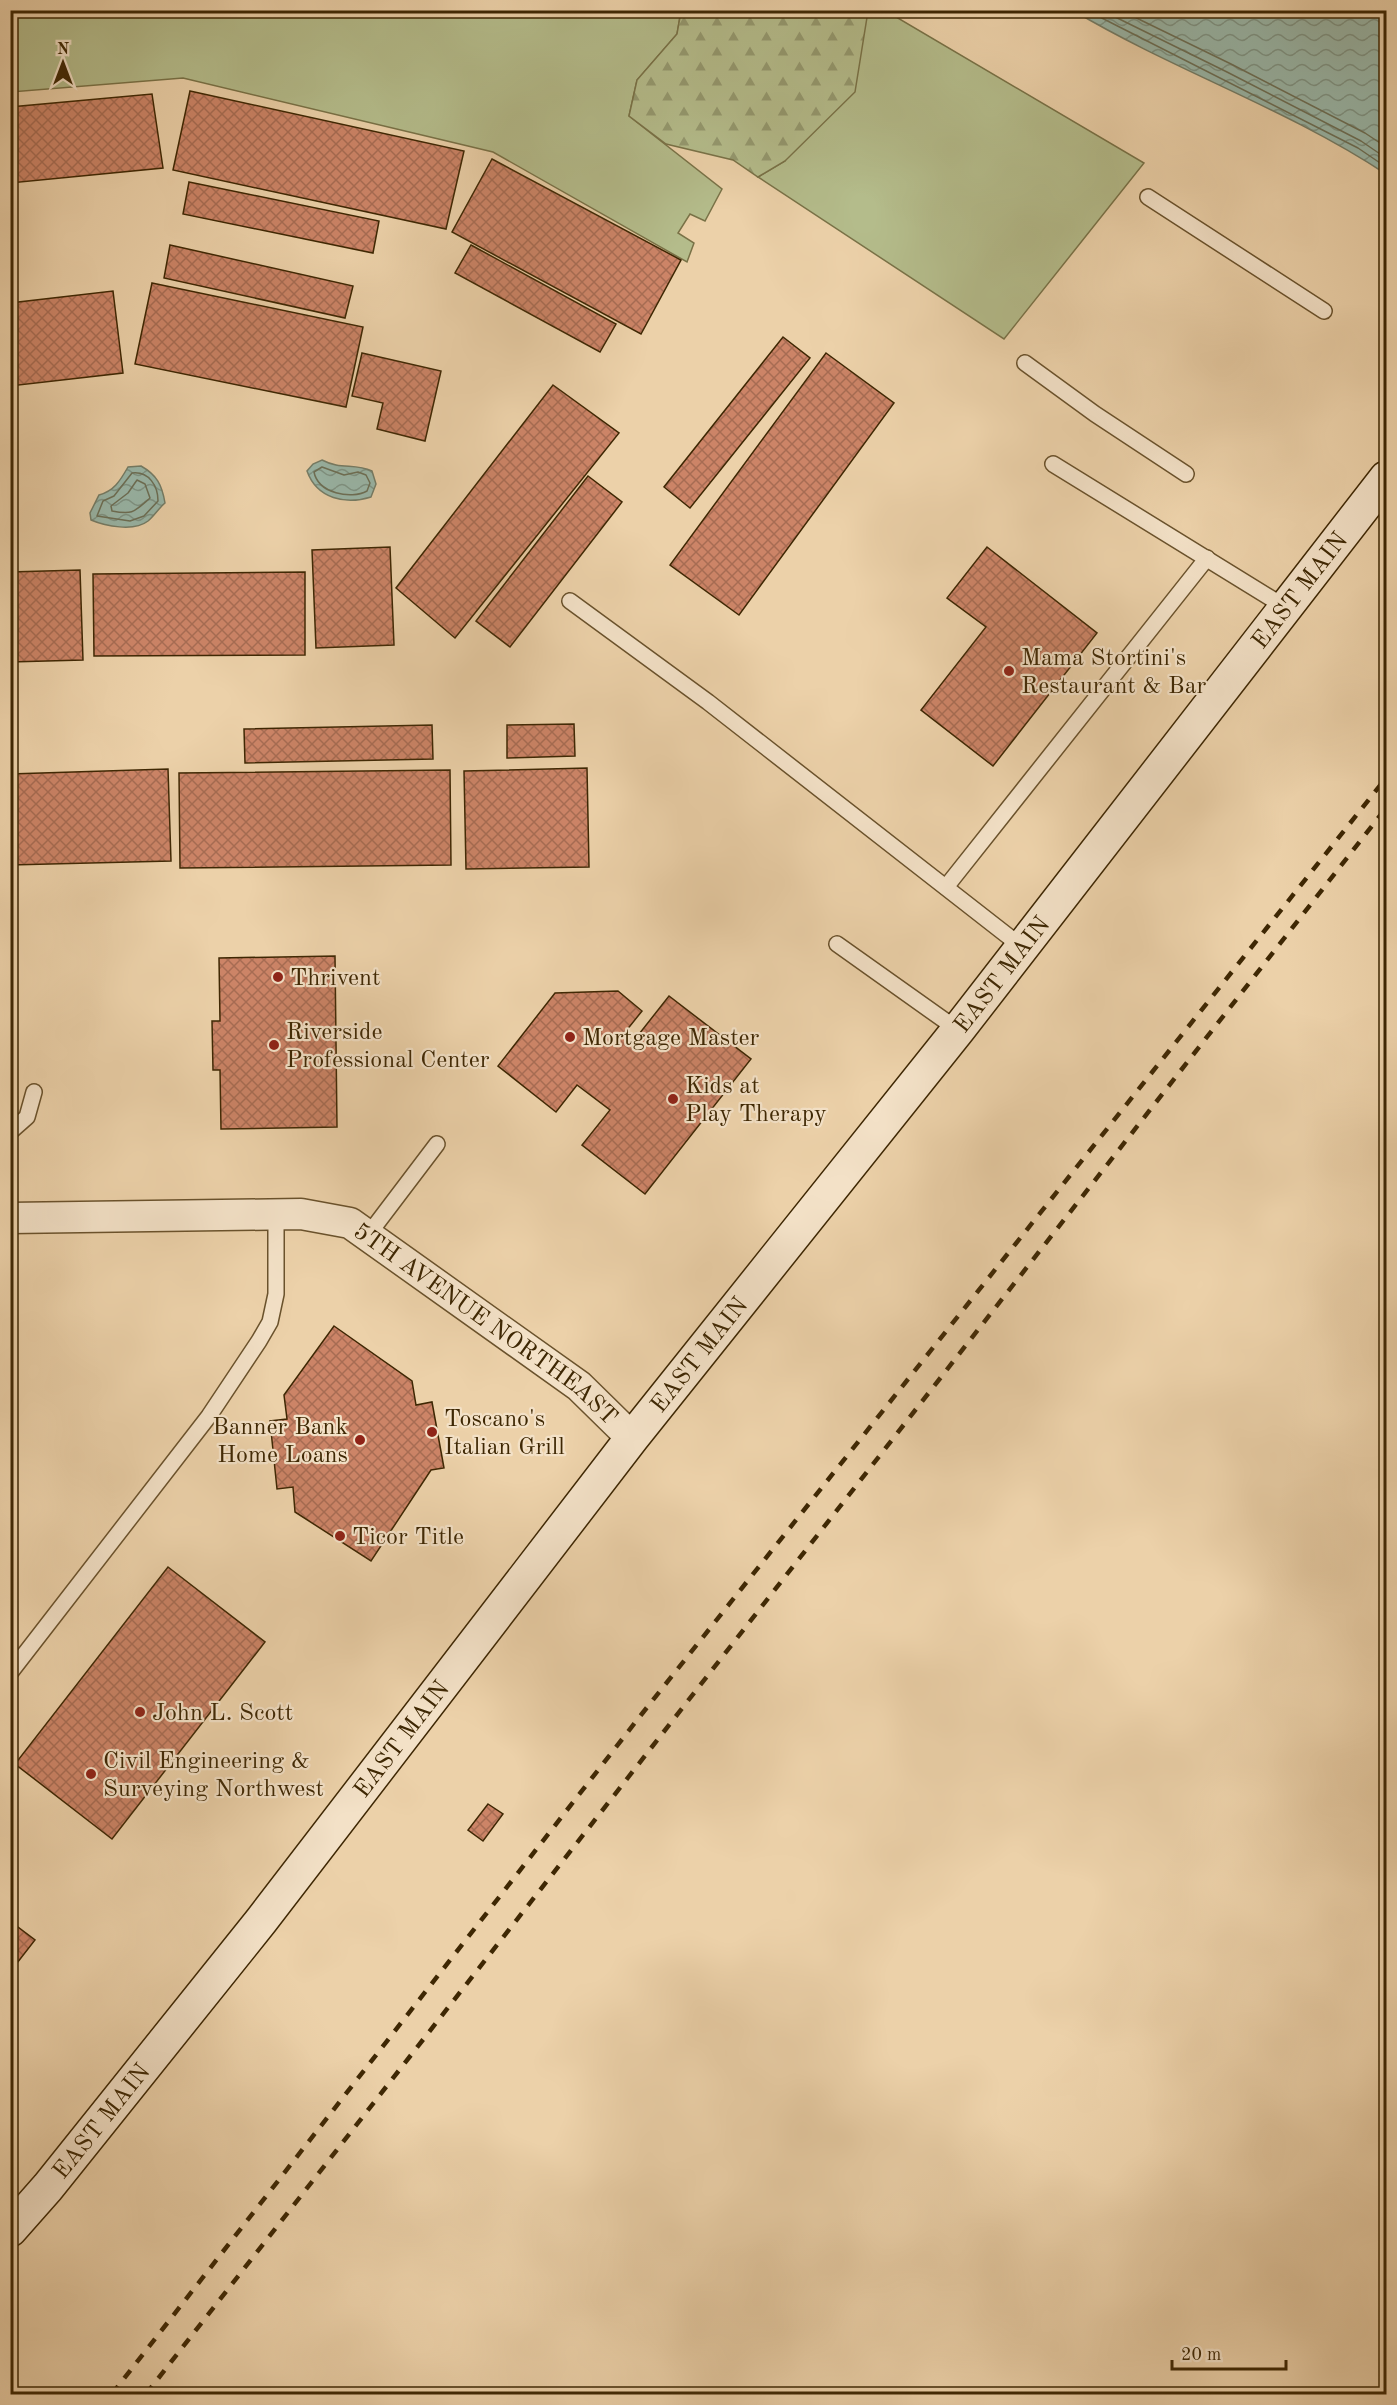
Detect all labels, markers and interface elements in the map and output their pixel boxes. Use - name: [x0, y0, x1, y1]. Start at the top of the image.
- north arrow: [33, 33, 93, 93]
- text: N: [57, 42, 70, 58]
- street label: EAST MAIN: [1248, 529, 1353, 654]
- place label: Mama Stortini's Restaurant & Bar: [1021, 647, 1206, 699]
- marker: Mama Stortini's Restaurant & Bar: [1002, 664, 1016, 678]
- street label: EAST MAIN: [950, 913, 1055, 1038]
- place label: Thrivent: [290, 967, 380, 991]
- marker: Thrivent: [271, 970, 285, 984]
- place label: Riverside Professional Center: [286, 1021, 490, 1073]
- place label: Mortgage Master: [582, 1027, 760, 1051]
- marker: Mortgage Master: [563, 1030, 577, 1044]
- marker: Riverside Professional Center: [267, 1038, 281, 1052]
- place label: Kids at Play Therapy: [685, 1075, 827, 1127]
- marker: Kids at Play Therapy: [666, 1092, 680, 1106]
- street label: 5TH AVENUE NORTHEAST: [348, 1220, 621, 1430]
- street label: EAST MAIN: [647, 1294, 753, 1418]
- place label: Toscano's Italian Grill: [444, 1408, 565, 1460]
- place label: Banner Bank Home Loans: [212, 1416, 348, 1468]
- marker: Toscano's Italian Grill: [425, 1425, 439, 1439]
- marker: Banner Bank Home Loans: [353, 1433, 367, 1447]
- place label: Ticor Title: [352, 1526, 464, 1550]
- marker: Ticor Title: [333, 1529, 347, 1543]
- street label: EAST MAIN: [350, 1677, 455, 1803]
- place label: John L. Scott: [152, 1702, 293, 1726]
- marker: John L. Scott: [133, 1705, 147, 1719]
- place label: Civil Engineering & Surveying Northwest: [103, 1750, 324, 1802]
- marker: Civil Engineering & Surveying Northwest: [84, 1767, 98, 1781]
- street label: EAST MAIN: [49, 2060, 156, 2184]
- scale bar: [1172, 2333, 1286, 2371]
- text: 20 m: [1181, 2346, 1221, 2364]

